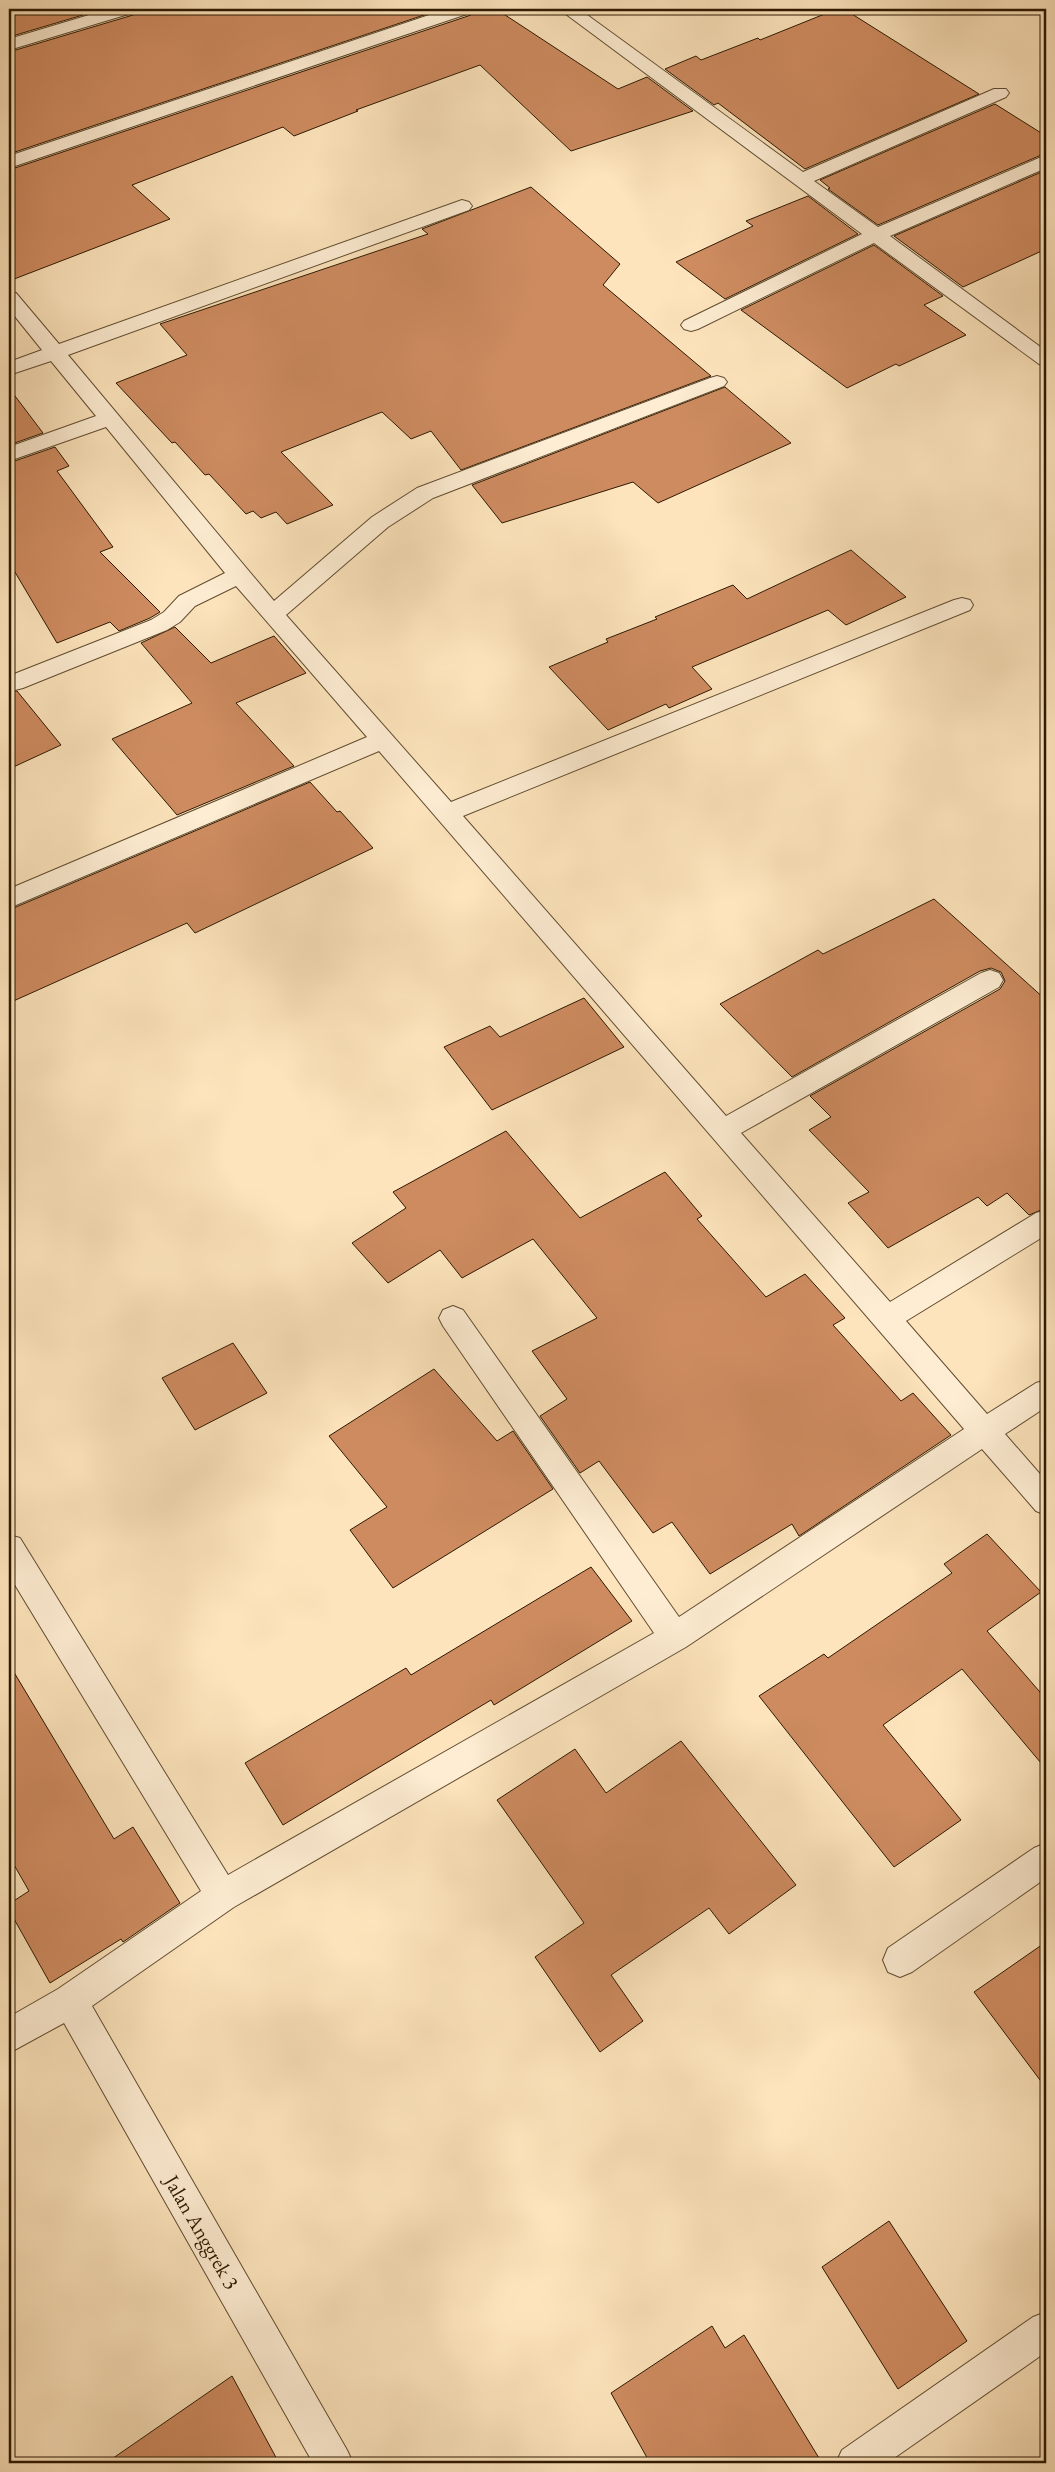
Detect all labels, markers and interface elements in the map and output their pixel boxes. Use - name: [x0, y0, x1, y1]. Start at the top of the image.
- street label: Jalan Anggrek 3: [157, 2168, 246, 2294]

